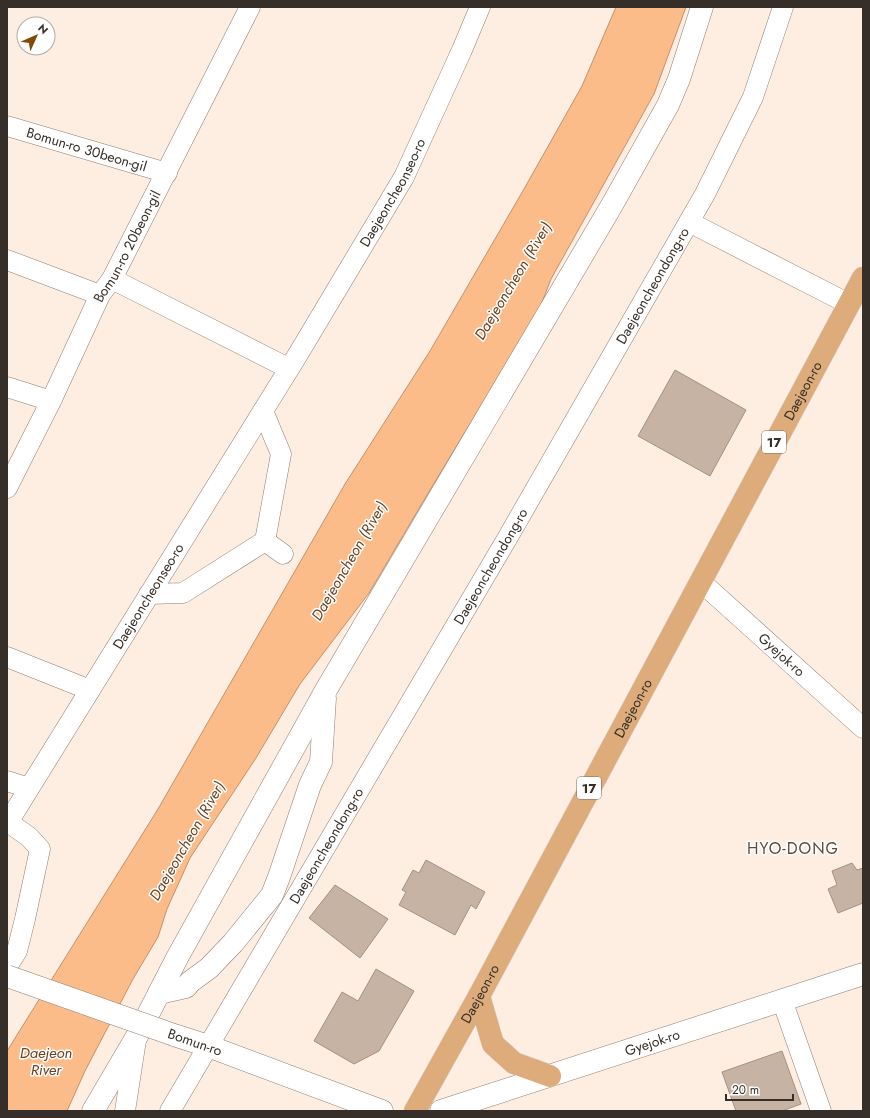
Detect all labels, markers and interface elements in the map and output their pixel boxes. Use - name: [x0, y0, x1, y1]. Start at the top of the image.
- north arrow: [16, 16, 56, 56]
- text: N: [34, 20, 52, 38]
- street label: Bomun-ro 30beon-gil: [24, 122, 149, 177]
- street label: Daejeoncheonseo-ro: [355, 135, 430, 251]
- street label: Bomun-ro 20beon-gil: [88, 187, 165, 305]
- water label: Daejeoncheon (River): [469, 218, 557, 344]
- street label: Daejeoncheondong-ro: [611, 223, 694, 348]
- street label: Daejeon-ro: [779, 357, 827, 424]
- road number: 17: [762, 431, 786, 453]
- water label: Daejeoncheon (River): [306, 497, 392, 625]
- street label: Daejeoncheondong-ro: [449, 504, 533, 628]
- street label: Daejeoncheonseo-ro: [108, 539, 189, 653]
- street label: Gyejok-ro: [754, 628, 810, 681]
- street label: Daejeon-ro: [609, 675, 657, 741]
- water label: Daejeoncheon (River): [144, 777, 230, 905]
- road number: 17: [577, 777, 601, 799]
- street label: Daejeoncheondong-ro: [284, 783, 368, 907]
- district label: HYO-DONG: [747, 837, 839, 860]
- street label: Daejeon-ro: [456, 960, 504, 1027]
- street label: Bomun-ro: [165, 1023, 225, 1061]
- street label: Gyejok-ro: [622, 1024, 683, 1061]
- water label: Daejeon River: [20, 1042, 72, 1081]
- scale bar: [726, 1076, 793, 1102]
- text: 20 m: [732, 1081, 759, 1099]

